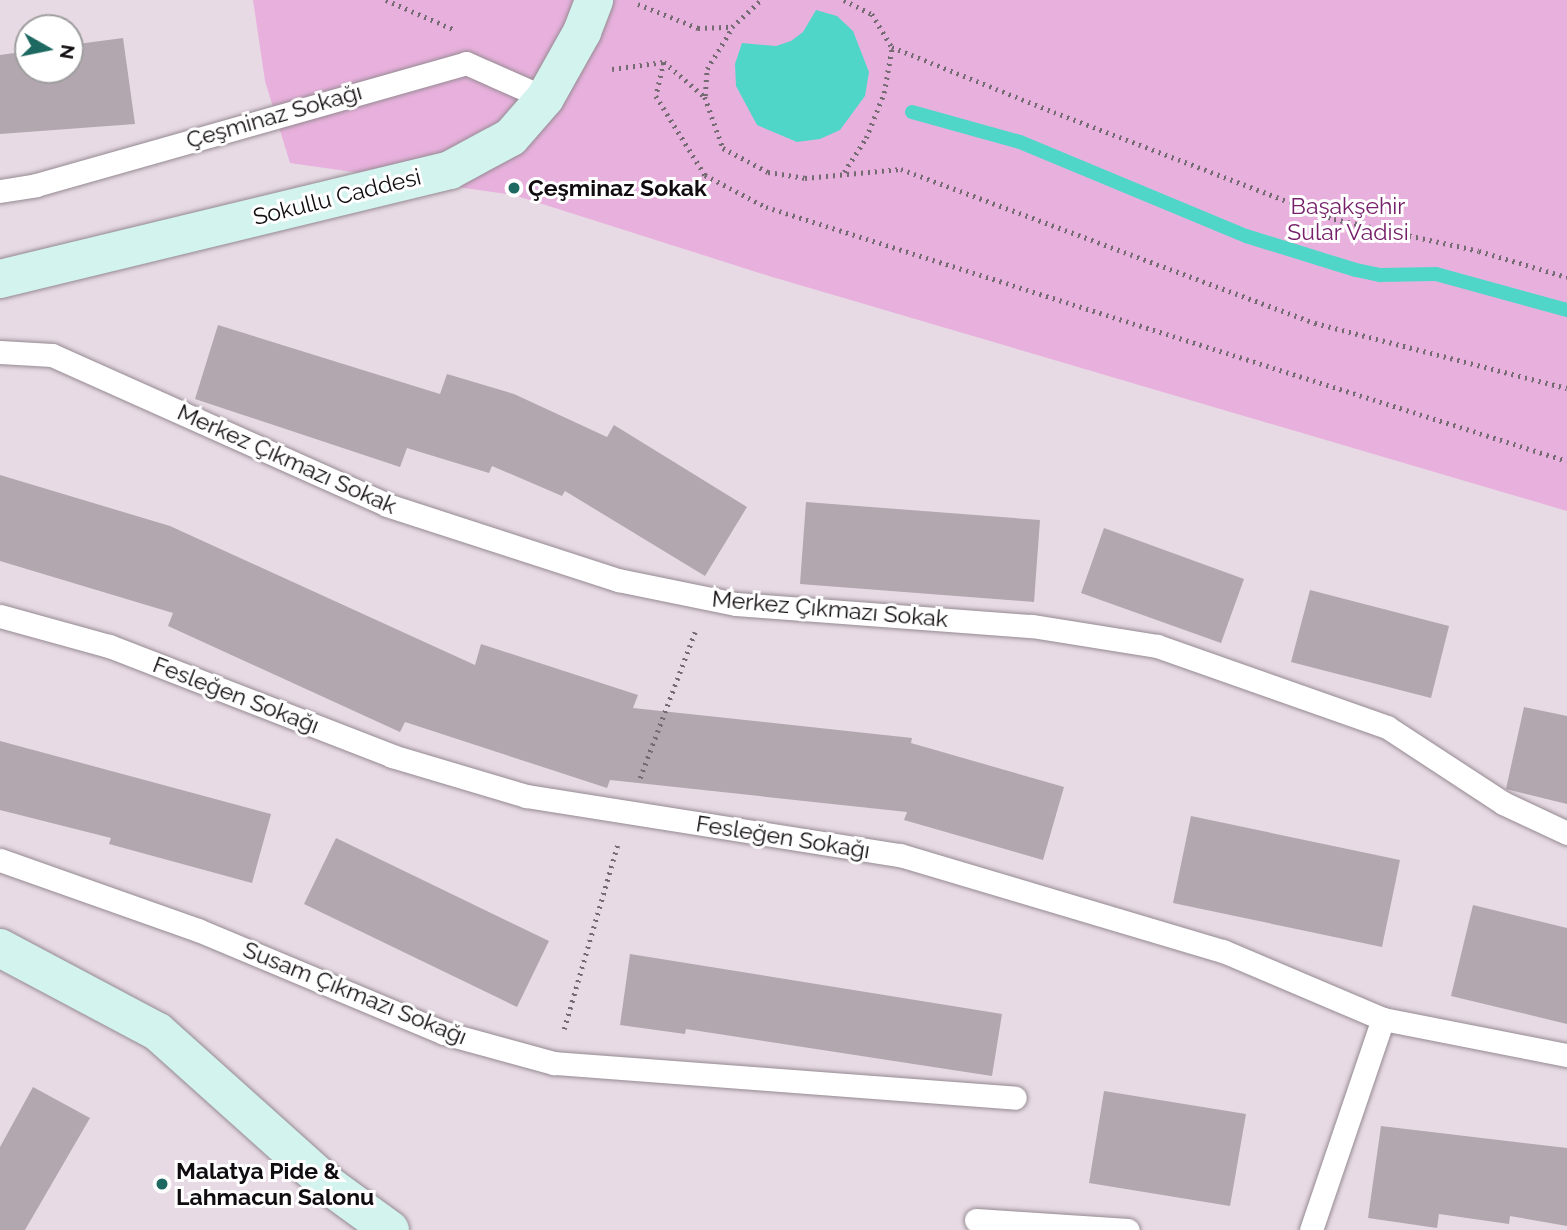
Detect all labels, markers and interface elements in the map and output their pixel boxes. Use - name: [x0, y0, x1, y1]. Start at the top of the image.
- north arrow: [14, 14, 84, 84]
- text: N: [56, 43, 80, 61]
- street label: Çeşminaz Sokağı: [183, 78, 365, 154]
- street label: Sokullu Caddesi: [250, 163, 424, 231]
- place label: Çeşminaz Sokak: [528, 174, 707, 202]
- marker: Çeşminaz Sokak: [506, 180, 522, 196]
- park label: Başakşehir Sular Vadisi: [1287, 192, 1409, 246]
- street label: Merkez Çıkmazı Sokak: [173, 398, 401, 520]
- street label: Merkez Çıkmazı Sokak: [711, 585, 949, 633]
- street label: Fesleğen Sokağı: [149, 651, 323, 739]
- street label: Fesleğen Sokağı: [694, 810, 872, 864]
- street label: Susam Çıkmazı Sokağı: [239, 936, 471, 1050]
- place label: Malatya Pide & Lahmacun Salonu: [176, 1157, 374, 1211]
- marker: Malatya Pide & Lahmacun Salonu: [154, 1176, 170, 1192]

